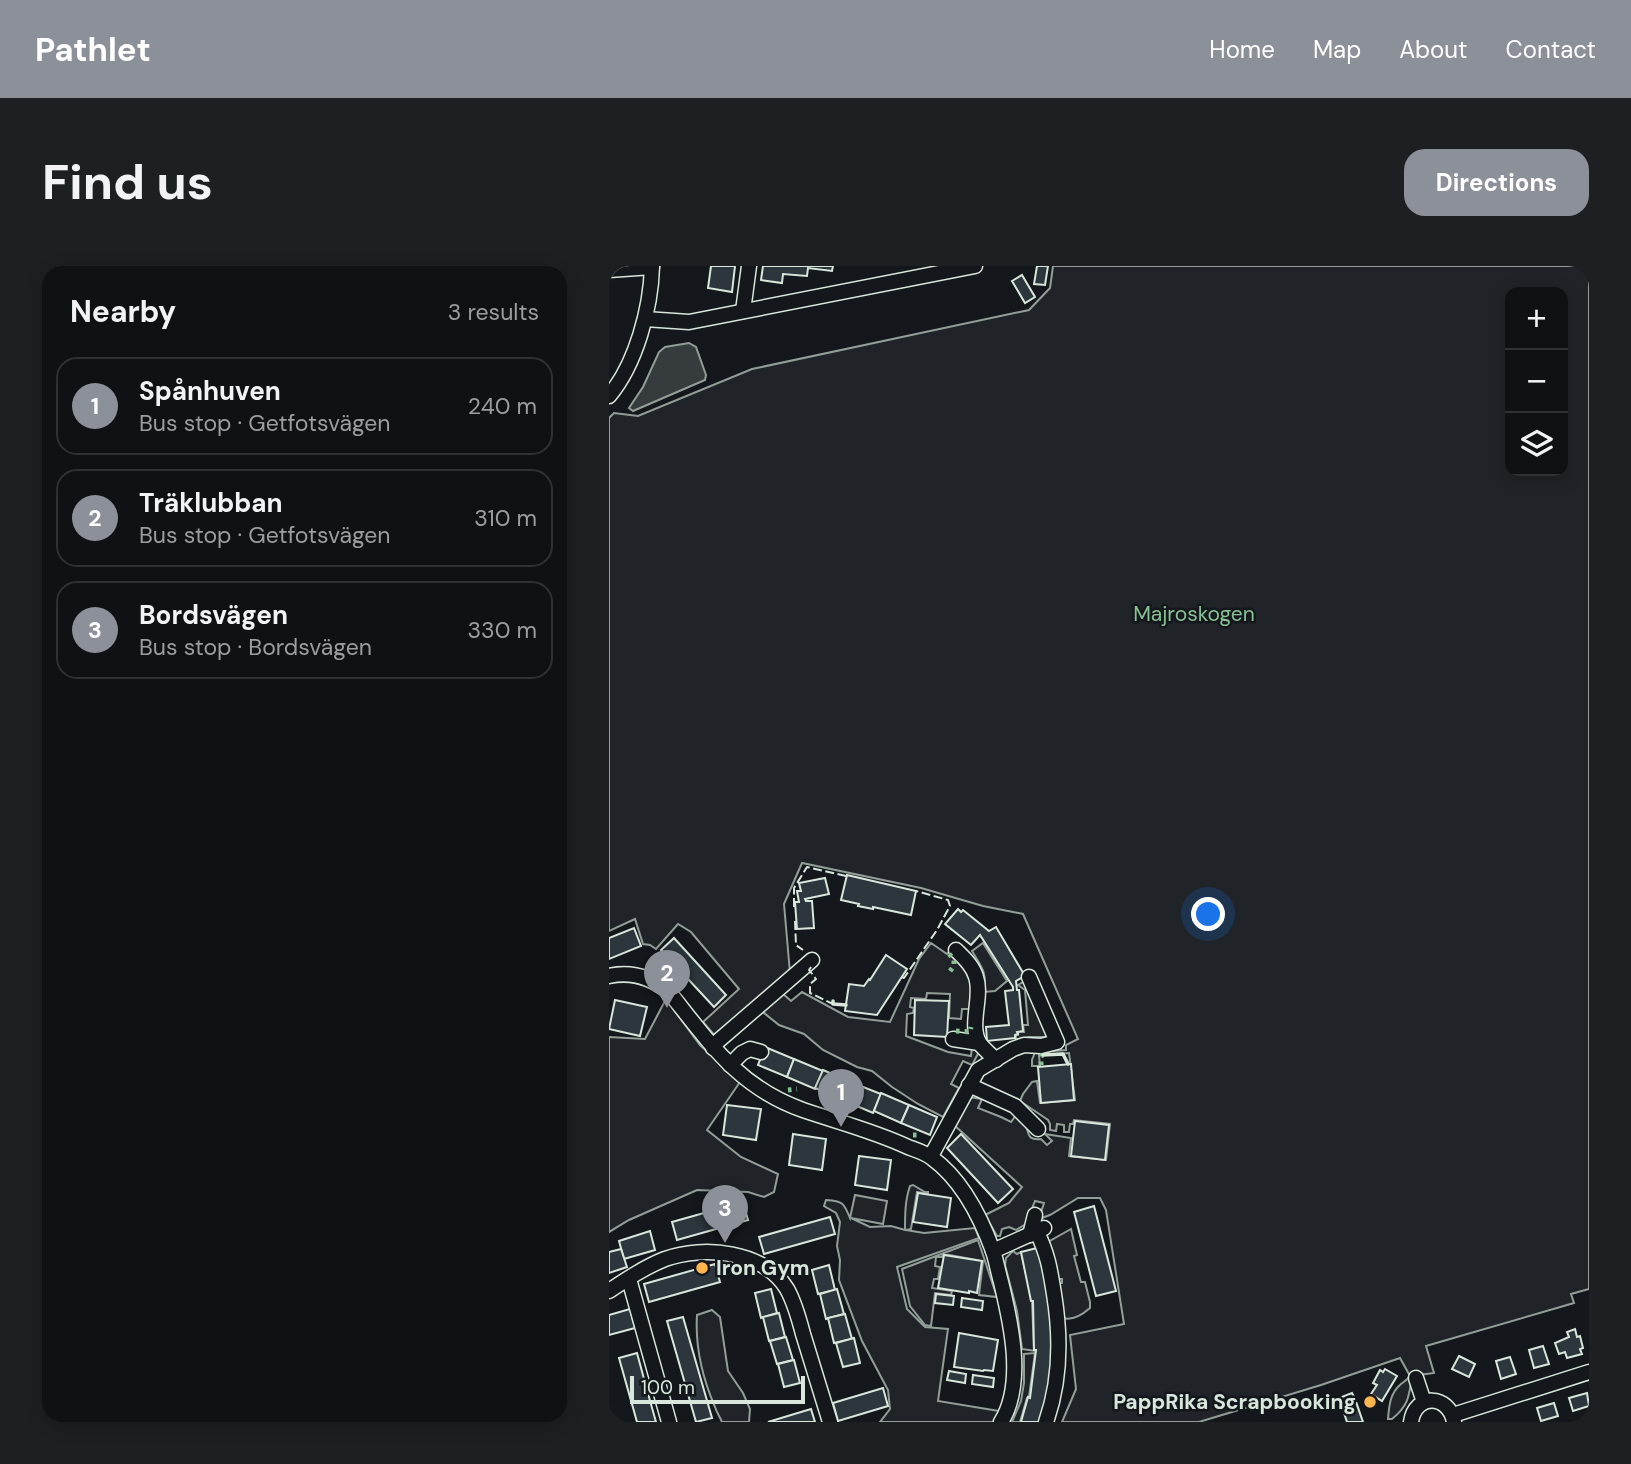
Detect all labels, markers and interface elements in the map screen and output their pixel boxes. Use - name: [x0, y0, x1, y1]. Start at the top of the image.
- text: Pathlet: [35, 28, 151, 71]
- text: Home: [1209, 34, 1275, 65]
- text: Map: [1313, 34, 1361, 65]
- text: About: [1399, 34, 1468, 65]
- text: Contact: [1506, 34, 1596, 65]
- button: Directions: [1404, 149, 1589, 216]
- text: Find us: [42, 150, 213, 214]
- map controls: [1505, 287, 1568, 476]
- button: +: [1505, 287, 1568, 350]
- text: Nearby: [70, 292, 176, 331]
- text: 3 results: [448, 297, 539, 327]
- button: −: [1505, 350, 1568, 413]
- text: Spånhuven: [139, 374, 281, 408]
- text: 1: [91, 391, 99, 421]
- text: 240 m: [468, 391, 537, 421]
- text: Bus stop · Getfotsvägen: [139, 408, 391, 438]
- button: layers: [1505, 413, 1568, 476]
- text: Träklubban: [139, 486, 283, 520]
- text: 2: [88, 503, 102, 533]
- text: 310 m: [474, 503, 537, 533]
- text: Bus stop · Getfotsvägen: [139, 520, 391, 550]
- text: Bordsvägen: [139, 598, 288, 632]
- park label: Majroskogen: [1133, 600, 1255, 628]
- text: 3: [88, 615, 102, 645]
- text: 330 m: [467, 615, 537, 645]
- text: Bus stop · Bordsvägen: [139, 632, 372, 662]
- your location: [1191, 897, 1225, 931]
- pin: 2: [644, 950, 690, 1008]
- pin: 1: [818, 1069, 864, 1127]
- pin: 3: [702, 1185, 748, 1243]
- place label: Iron Gym: [716, 1254, 810, 1282]
- marker: Iron Gym: [694, 1260, 710, 1276]
- scale bar: [630, 1373, 805, 1405]
- text: 100 m: [641, 1375, 695, 1400]
- place label: PappRika Scrapbooking: [1113, 1388, 1356, 1416]
- marker: PappRika Scrapbooking: [1362, 1394, 1378, 1410]

